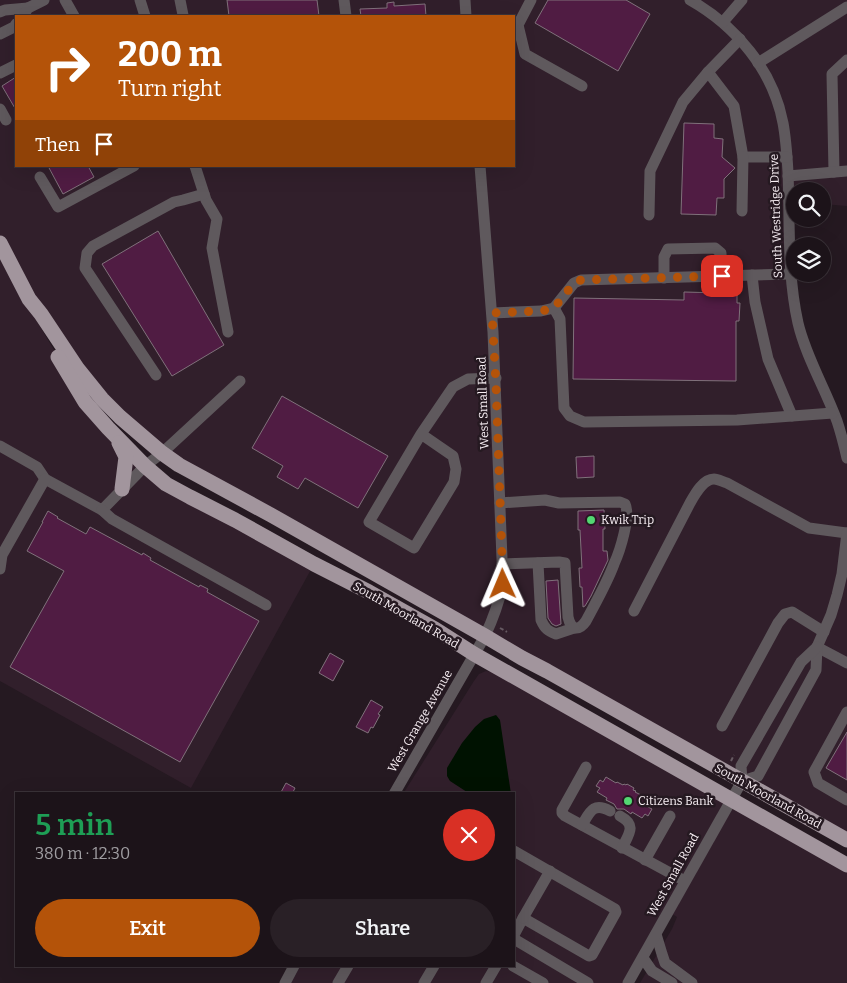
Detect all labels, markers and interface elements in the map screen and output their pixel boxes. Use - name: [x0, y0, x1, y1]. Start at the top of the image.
- text: 200 m: [118, 33, 222, 75]
- icon: right: [35, 35, 100, 100]
- text: Turn right: [118, 75, 221, 102]
- icon: arrive: [90, 130, 118, 158]
- text: Then: [35, 133, 80, 156]
- street label: South Westridge Drive: [767, 154, 785, 278]
- map controls: [786, 182, 831, 282]
- button: search: [786, 182, 831, 227]
- button: layers: [786, 237, 831, 282]
- pin: [701, 255, 743, 297]
- icon: arrive: [708, 262, 736, 290]
- street label: West Small Road: [474, 356, 492, 450]
- place label: Kwik Trip: [601, 513, 654, 527]
- marker: Kwik Trip: [585, 514, 597, 526]
- position arrow: [476, 557, 528, 609]
- street label: South Moorland Road: [351, 579, 461, 651]
- street label: West Grange Avenue: [385, 667, 455, 775]
- street label: South Moorland Road: [712, 761, 824, 831]
- place label: Citizens Bank: [638, 794, 714, 808]
- marker: Citizens Bank: [622, 795, 634, 807]
- text: 5 min: [35, 807, 114, 843]
- button: close: [443, 809, 495, 861]
- street label: West Small Road: [644, 831, 702, 919]
- text: 380 m · 12:30: [35, 844, 130, 863]
- button: Exit: [35, 899, 260, 957]
- button: Share: [270, 899, 495, 957]

